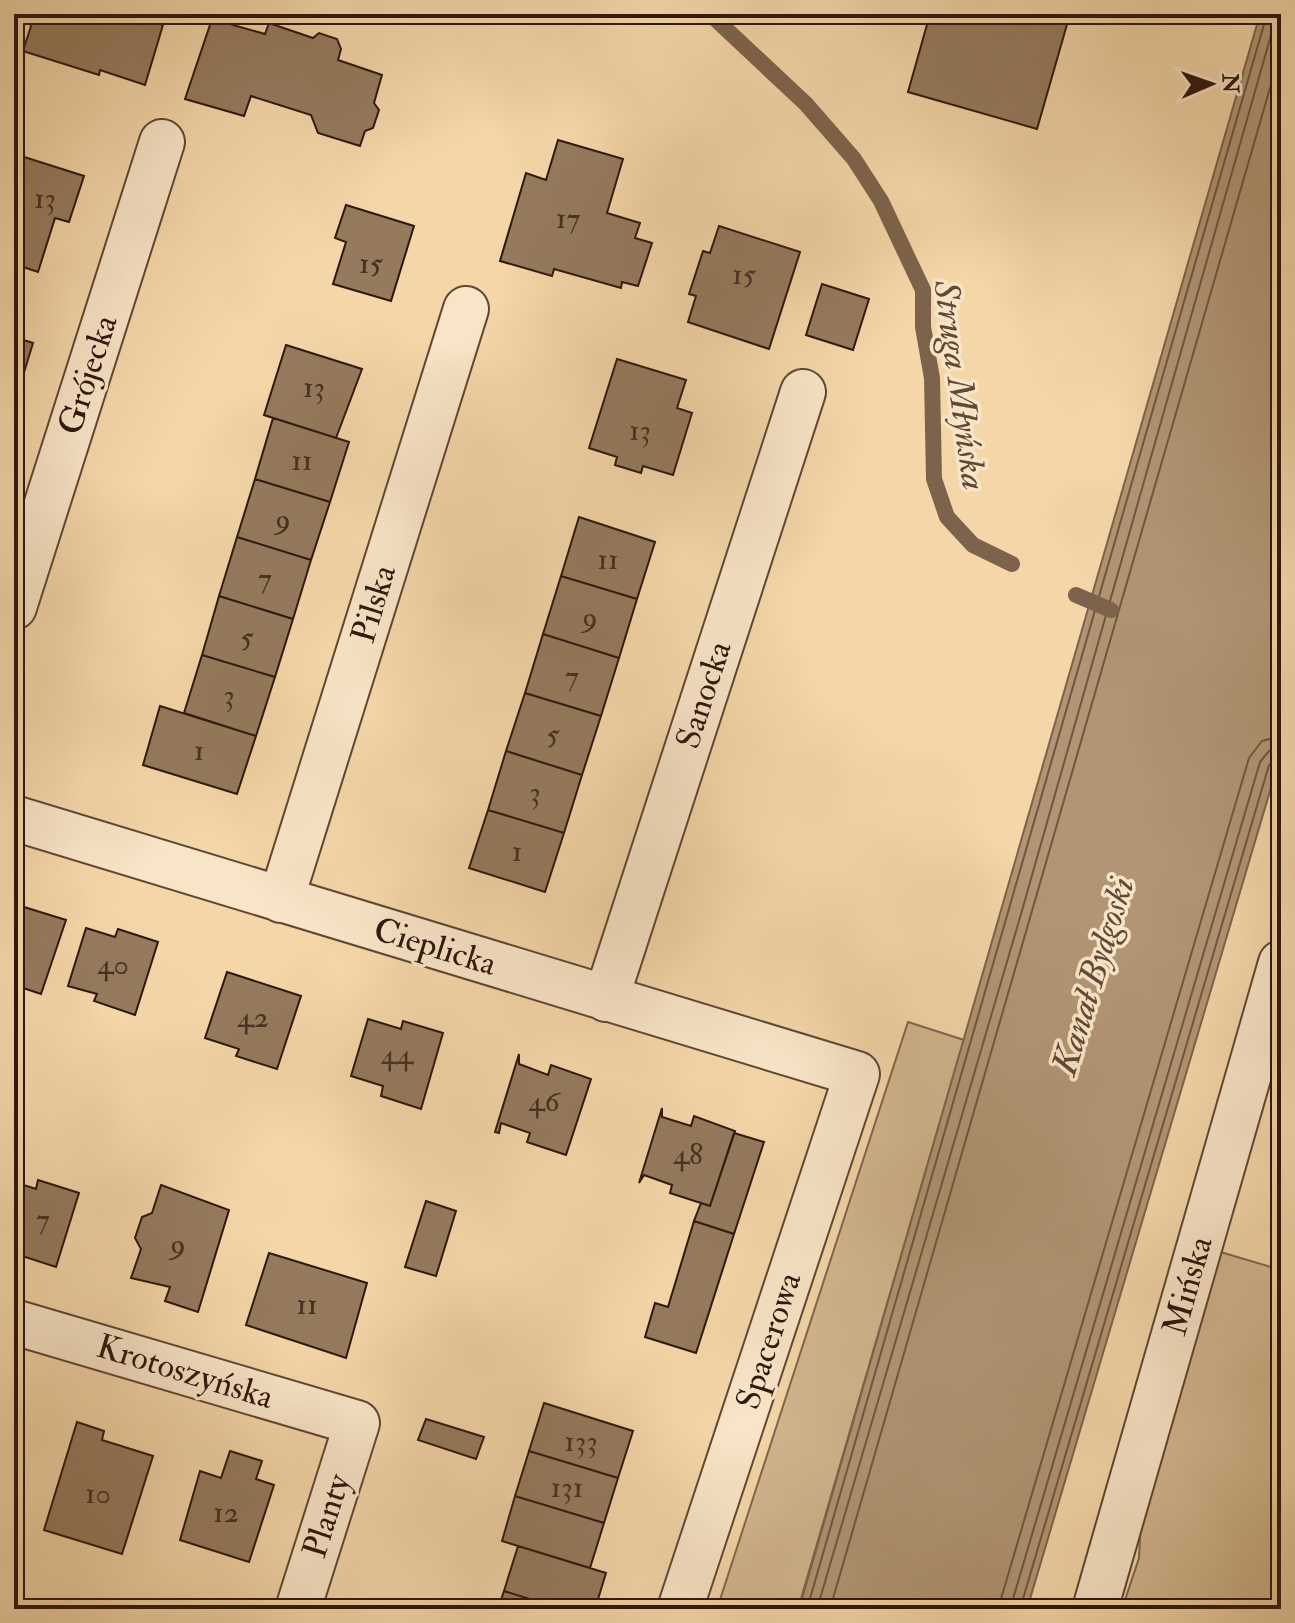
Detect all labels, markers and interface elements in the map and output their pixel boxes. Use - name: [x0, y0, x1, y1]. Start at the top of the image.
- north arrow: [1171, 44, 1251, 124]
- text: N: [1216, 72, 1244, 94]
- house number: 13: [34, 180, 56, 217]
- house number: 17: [556, 200, 580, 237]
- house number: 15: [359, 245, 384, 282]
- house number: 15: [732, 256, 757, 293]
- water label: Struga Młyńska: [923, 276, 997, 493]
- street label: Grójecka: [49, 309, 128, 440]
- house number: 13: [303, 369, 325, 406]
- house number: 13: [629, 412, 651, 449]
- house number: 11: [291, 442, 313, 479]
- house number: 9: [273, 501, 291, 538]
- house number: 11: [597, 541, 619, 578]
- street label: Pilska: [342, 559, 406, 648]
- house number: 7: [258, 560, 272, 597]
- house number: 9: [580, 599, 598, 636]
- house number: 5: [240, 619, 254, 656]
- street label: Sanocka: [667, 635, 742, 754]
- house number: 7: [565, 658, 579, 695]
- house number: 3: [223, 677, 235, 714]
- house number: 5: [546, 716, 560, 753]
- house number: 1: [194, 732, 204, 769]
- house number: 3: [529, 774, 541, 811]
- house number: 1: [512, 833, 522, 870]
- water label: Kanał Bydgoski: [1041, 872, 1144, 1082]
- street label: Cieplicka: [368, 908, 502, 986]
- house number: 40: [97, 946, 129, 983]
- house number: 42: [237, 999, 269, 1036]
- house number: 44: [381, 1036, 415, 1073]
- house number: 46: [528, 1083, 562, 1120]
- house number: 48: [673, 1136, 703, 1173]
- house number: 7: [36, 1201, 50, 1238]
- house number: 9: [168, 1226, 186, 1263]
- street label: Mińska: [1153, 1231, 1223, 1341]
- street label: Spacerowa: [727, 1266, 812, 1415]
- house number: 11: [296, 1286, 318, 1323]
- street label: Krotoszyńska: [92, 1325, 279, 1419]
- house number: 133: [564, 1423, 598, 1460]
- street label: Planty: [293, 1468, 361, 1563]
- house number: 131: [551, 1469, 583, 1506]
- house number: 10: [85, 1475, 111, 1512]
- house number: 12: [213, 1494, 239, 1531]

